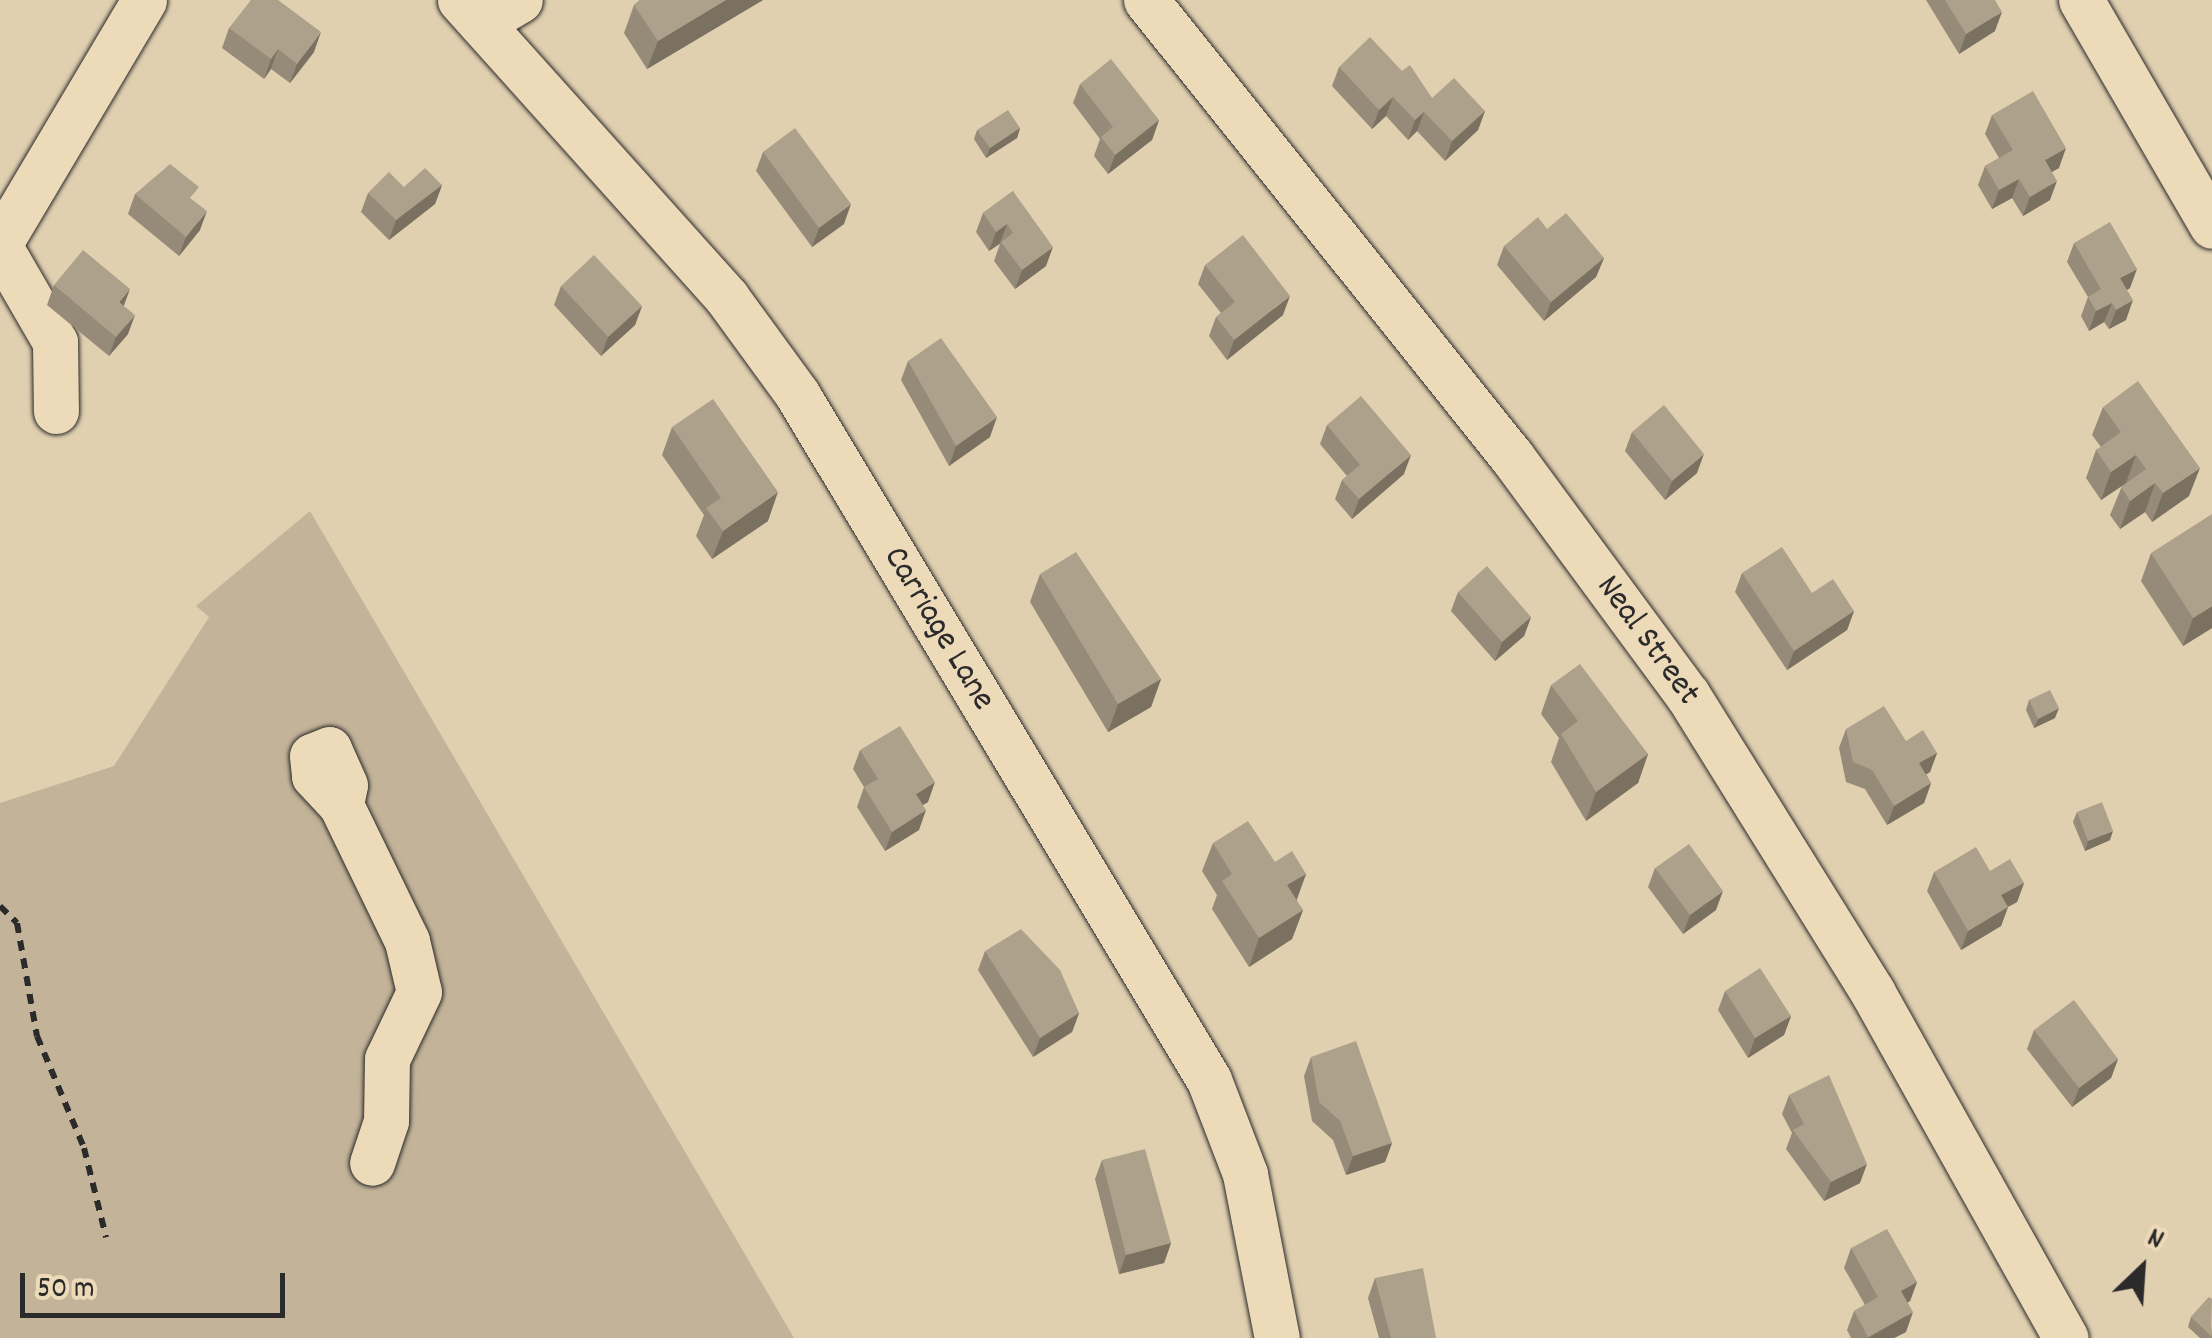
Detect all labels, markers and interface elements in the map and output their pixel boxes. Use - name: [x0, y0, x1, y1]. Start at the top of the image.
- street label: Carriage Lane: [873, 540, 1003, 718]
- street label: Neal Street: [1586, 568, 1708, 714]
- north arrow: [2092, 1218, 2192, 1318]
- text: N: [2140, 1220, 2169, 1262]
- scale bar: [25, 1253, 290, 1315]
- text: 50 m: [37, 1269, 95, 1312]

